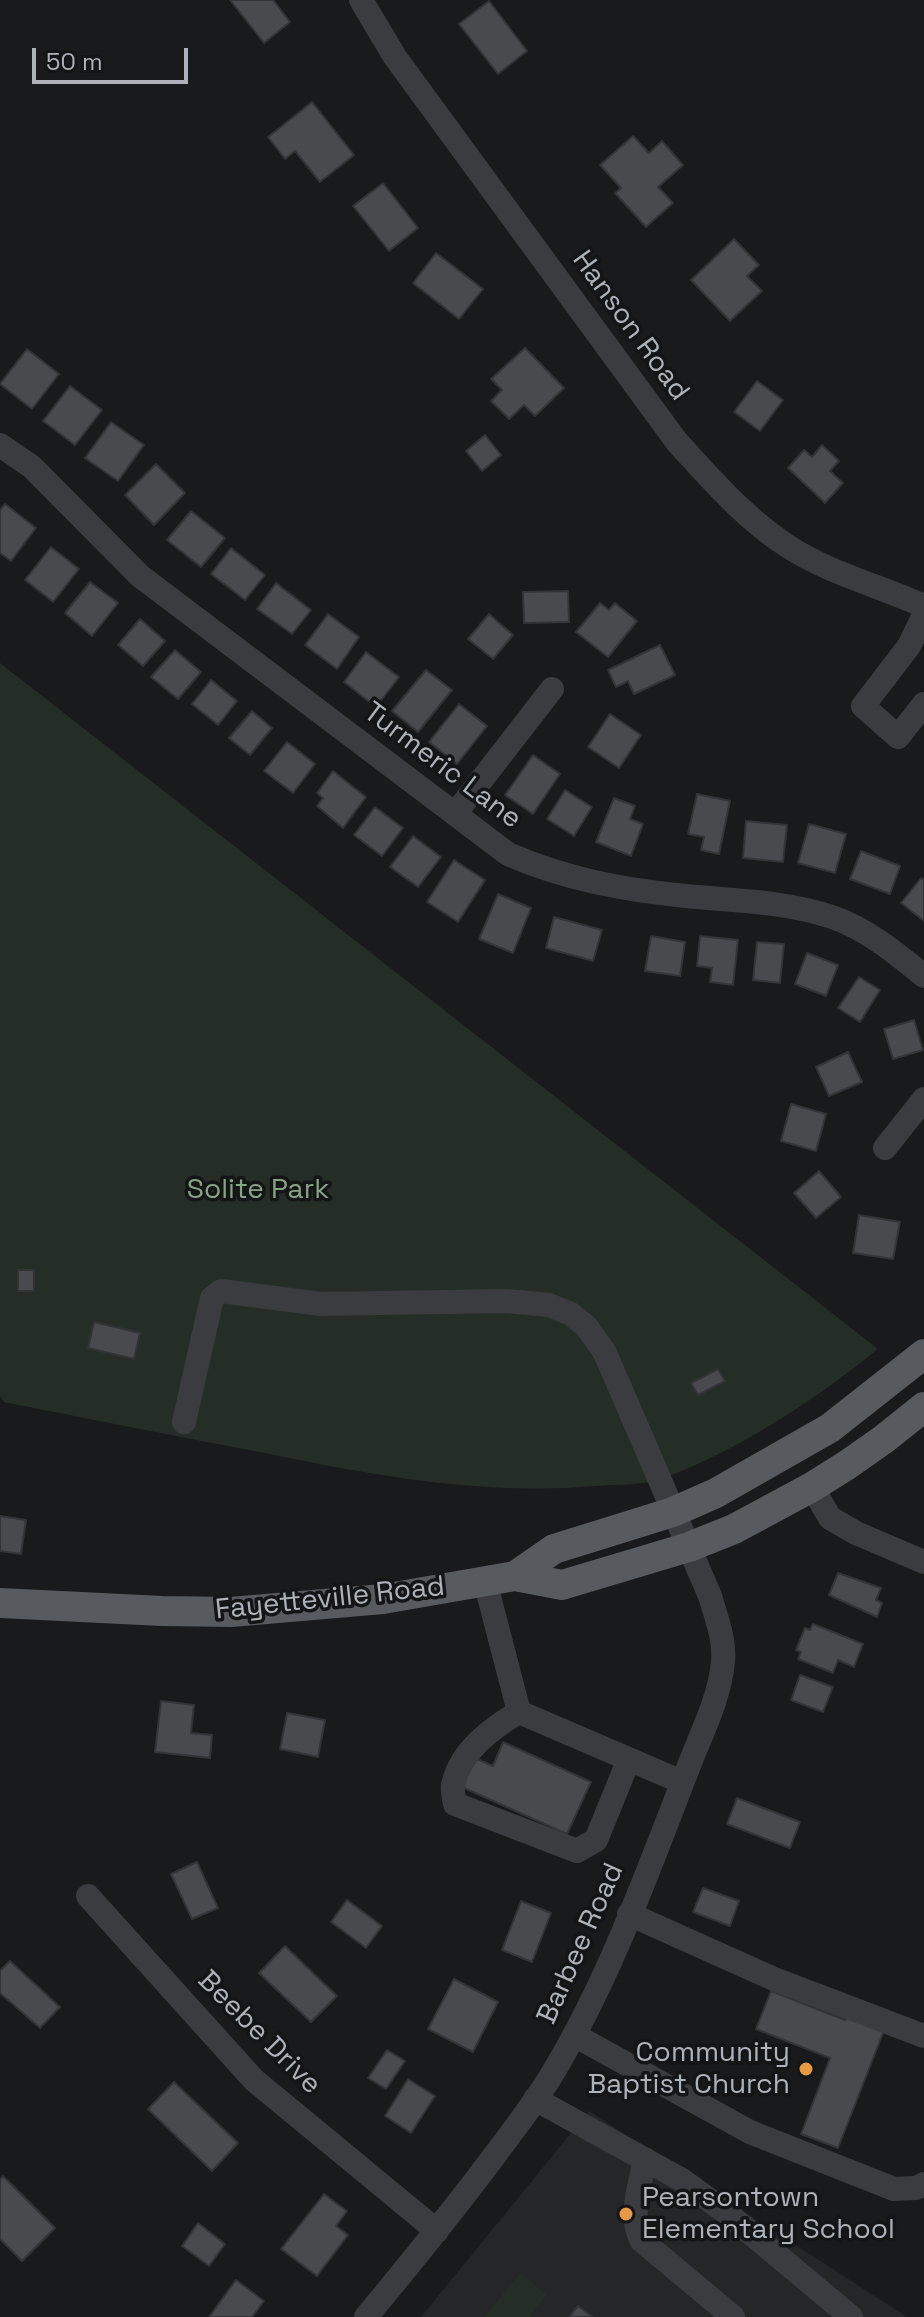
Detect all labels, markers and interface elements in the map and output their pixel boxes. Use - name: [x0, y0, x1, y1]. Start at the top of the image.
- scale bar: [36, 32, 192, 82]
- text: 50 m: [46, 46, 103, 77]
- street label: Hanson Road: [564, 245, 696, 407]
- street label: Turmeric Lane: [356, 696, 528, 836]
- park label: Solite Park: [187, 1173, 329, 1207]
- street label: Fayetteville Road: [214, 1570, 446, 1628]
- street label: Barbee Road: [531, 1858, 631, 2030]
- street label: Beebe Drive: [190, 1964, 328, 2102]
- place label: Community Baptist Church: [588, 2036, 790, 2102]
- marker: Community Baptist Church: [797, 2060, 815, 2078]
- place label: Pearsontown Elementary School: [642, 2181, 895, 2247]
- marker: Pearsontown Elementary School: [617, 2205, 635, 2223]

